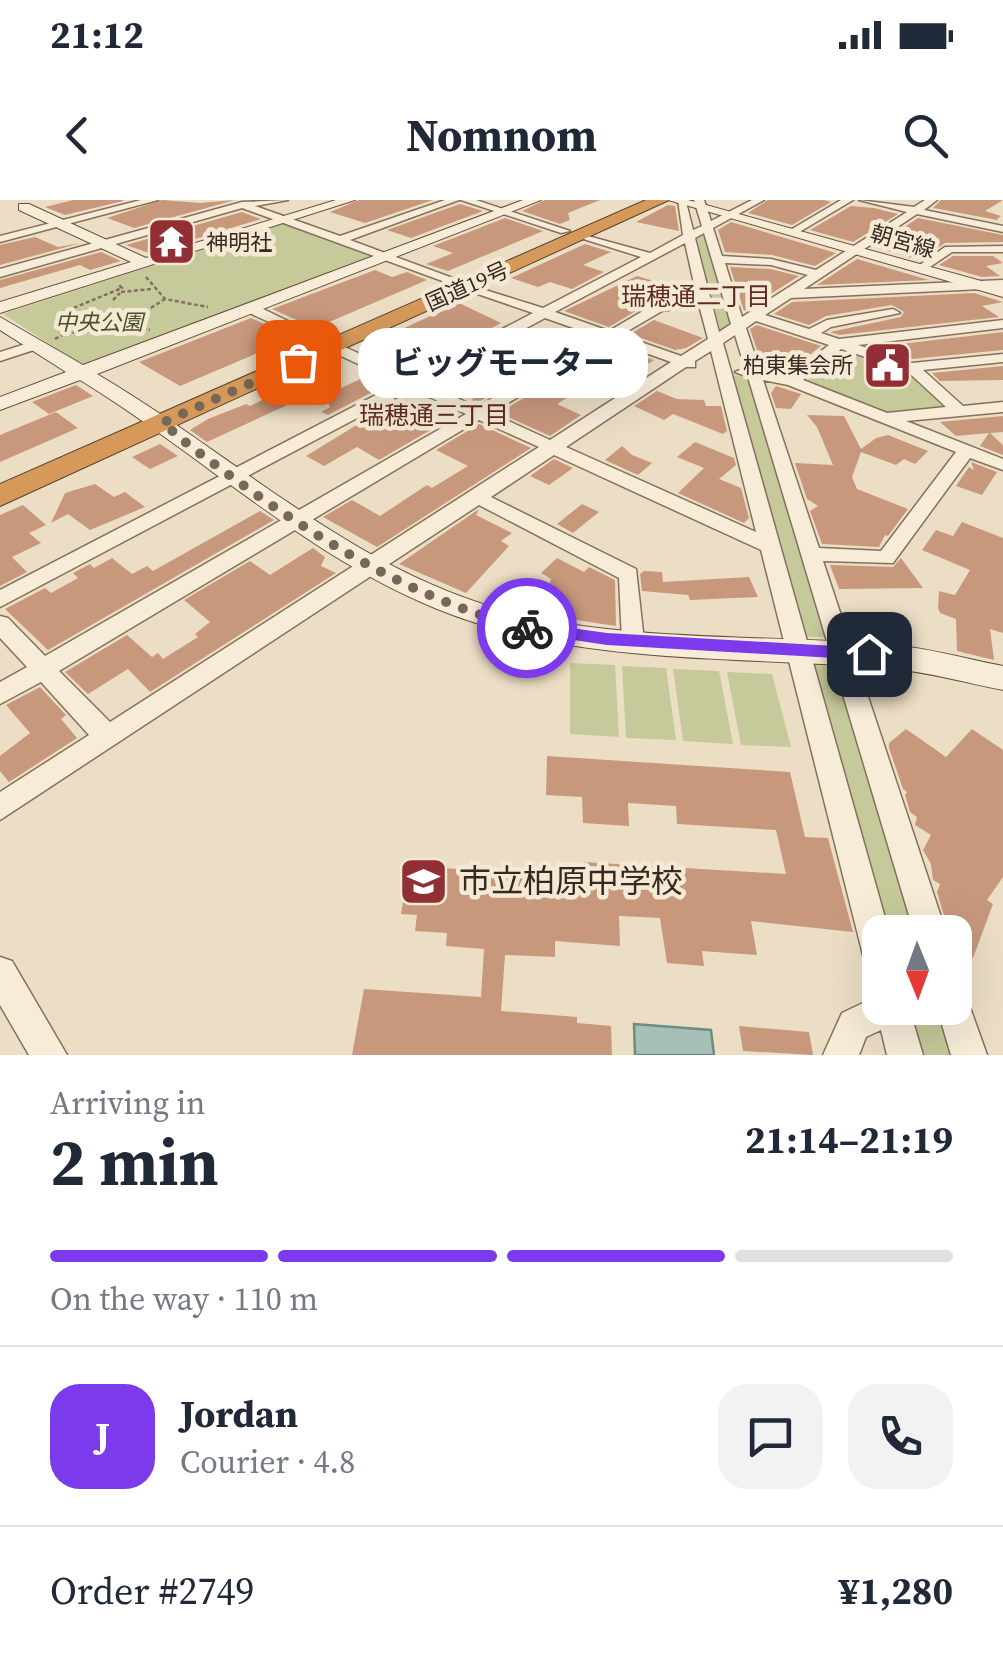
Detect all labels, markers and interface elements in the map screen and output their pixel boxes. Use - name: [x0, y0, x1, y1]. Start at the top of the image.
- text: 21:12: [50, 9, 144, 61]
- text: Nomnom: [406, 104, 597, 166]
- icon: back: [50, 108, 105, 163]
- icon: search: [898, 108, 953, 163]
- temple icon: 神明社: [145, 216, 197, 268]
- street label: 朝宮線: [867, 217, 939, 265]
- place label: 神明社: [206, 227, 272, 257]
- street label: 国道19号: [421, 254, 513, 318]
- district label: 瑞穂通二丁目: [621, 279, 771, 313]
- park label: 中央公園: [55, 307, 146, 337]
- pin: [256, 320, 341, 405]
- callout: ビッグモーター: [358, 327, 648, 397]
- icon: bag: [271, 335, 326, 390]
- public building icon: 柏東集会所: [862, 339, 914, 391]
- text: ビッグモーター: [391, 341, 615, 385]
- place label: 柏東集会所: [743, 350, 853, 380]
- district label: 瑞穂通三丁目: [359, 398, 509, 432]
- courier: [477, 578, 577, 678]
- icon: bike: [500, 601, 555, 656]
- pin: [827, 612, 912, 697]
- icon: home: [842, 627, 897, 682]
- school or university icon: 市立柏原中学校: [398, 855, 450, 907]
- place label: 市立柏原中学校: [459, 859, 683, 903]
- north arrow: [862, 915, 972, 1025]
- map controls: [862, 915, 972, 1025]
- text: Arriving in: [50, 1081, 205, 1125]
- text: 21:14–21:19: [745, 1114, 953, 1166]
- text: 2 min: [50, 1118, 219, 1207]
- text: On the way · 110 m: [50, 1277, 318, 1321]
- button: chat: [718, 1384, 823, 1489]
- button: phone: [848, 1384, 953, 1489]
- text: Jordan: [180, 1388, 298, 1440]
- text: J: [95, 1410, 110, 1462]
- text: Courier · 4.8: [180, 1440, 355, 1484]
- text: Order #2749: [50, 1565, 254, 1617]
- text: ¥1,280: [839, 1565, 953, 1617]

